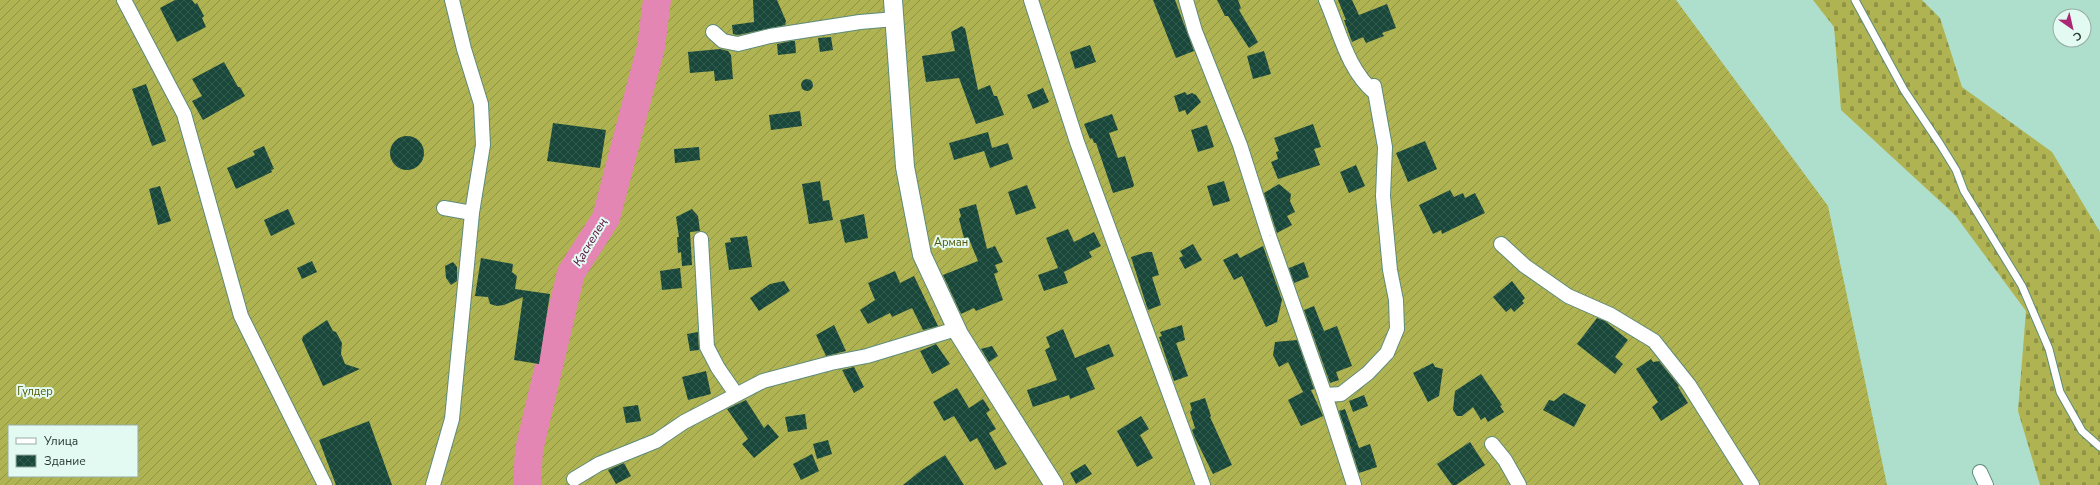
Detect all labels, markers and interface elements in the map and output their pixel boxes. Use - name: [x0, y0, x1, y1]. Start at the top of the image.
- north arrow: [2052, 8, 2092, 48]
- text: С: [2070, 28, 2085, 44]
- water label: Қаскелең: [569, 215, 611, 269]
- park label: Арман: [934, 235, 968, 250]
- park label: Гүлдер: [17, 384, 53, 399]
- legend: [8, 425, 138, 477]
- text: Улица: [43, 433, 78, 449]
- text: Здание: [44, 453, 86, 469]

